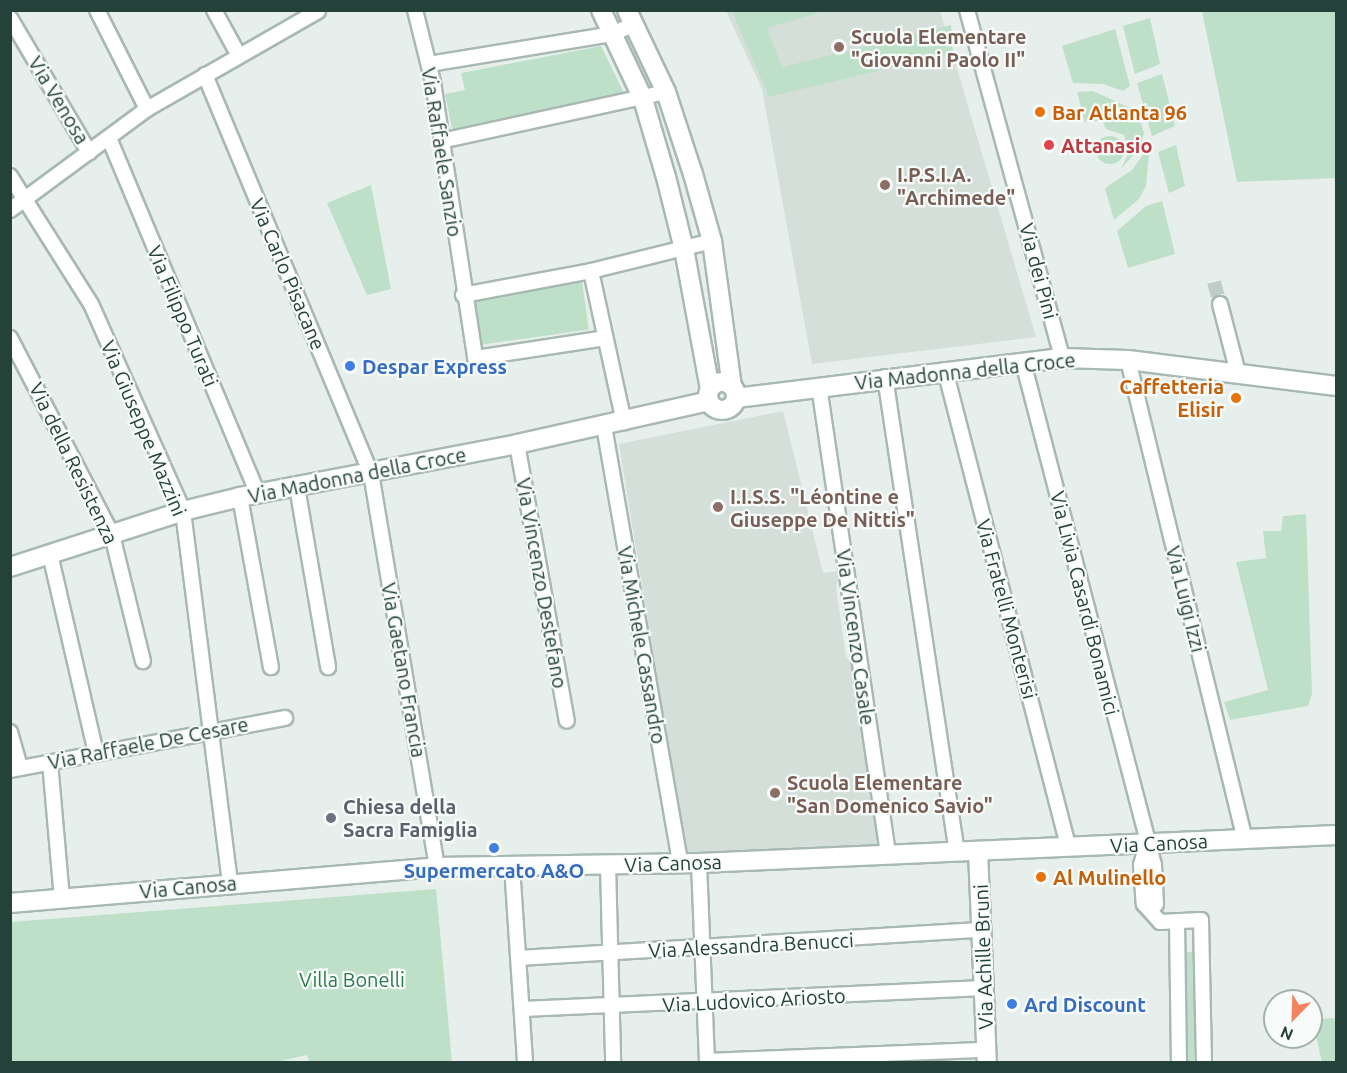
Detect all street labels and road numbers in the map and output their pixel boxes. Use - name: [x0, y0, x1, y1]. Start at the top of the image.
- street label: Via Venosa: [23, 52, 95, 148]
- street label: Via Raffaele Sanzio: [417, 66, 467, 238]
- street label: Via Carlo Pisacane: [245, 195, 331, 353]
- street label: Via dei Pini: [1015, 220, 1063, 322]
- street label: Via Filippo Turati: [143, 242, 223, 390]
- street label: Via Giuseppe Mazzini: [96, 337, 192, 519]
- street label: Via Madonna della Croce: [853, 347, 1077, 395]
- street label: Via della Resistenza: [25, 378, 123, 548]
- street label: Via Madonna della Croce: [246, 442, 468, 508]
- street label: Via Vincenzo Destefano: [512, 476, 572, 690]
- street label: Via Livia Casardi Bonamici: [1046, 488, 1124, 718]
- street label: Via Fratelli Monterisi: [971, 516, 1043, 702]
- street label: Via Luigi Izzi: [1161, 543, 1211, 655]
- street label: Via Michele Cassandro: [613, 544, 671, 746]
- street label: Via Vincenzo Casale: [832, 547, 880, 727]
- street label: Via Gaetano Francia: [377, 581, 431, 759]
- street label: Via Raffaele De Cesare: [46, 712, 250, 774]
- street label: Via Canosa: [1110, 828, 1208, 858]
- street label: Via Canosa: [624, 849, 722, 877]
- street label: Via Canosa: [138, 871, 238, 903]
- street label: Via Achille Bruni: [968, 884, 998, 1030]
- street label: Via Alessandra Benucci: [648, 928, 854, 962]
- street label: Via Ludovico Ariosto: [662, 983, 846, 1017]

